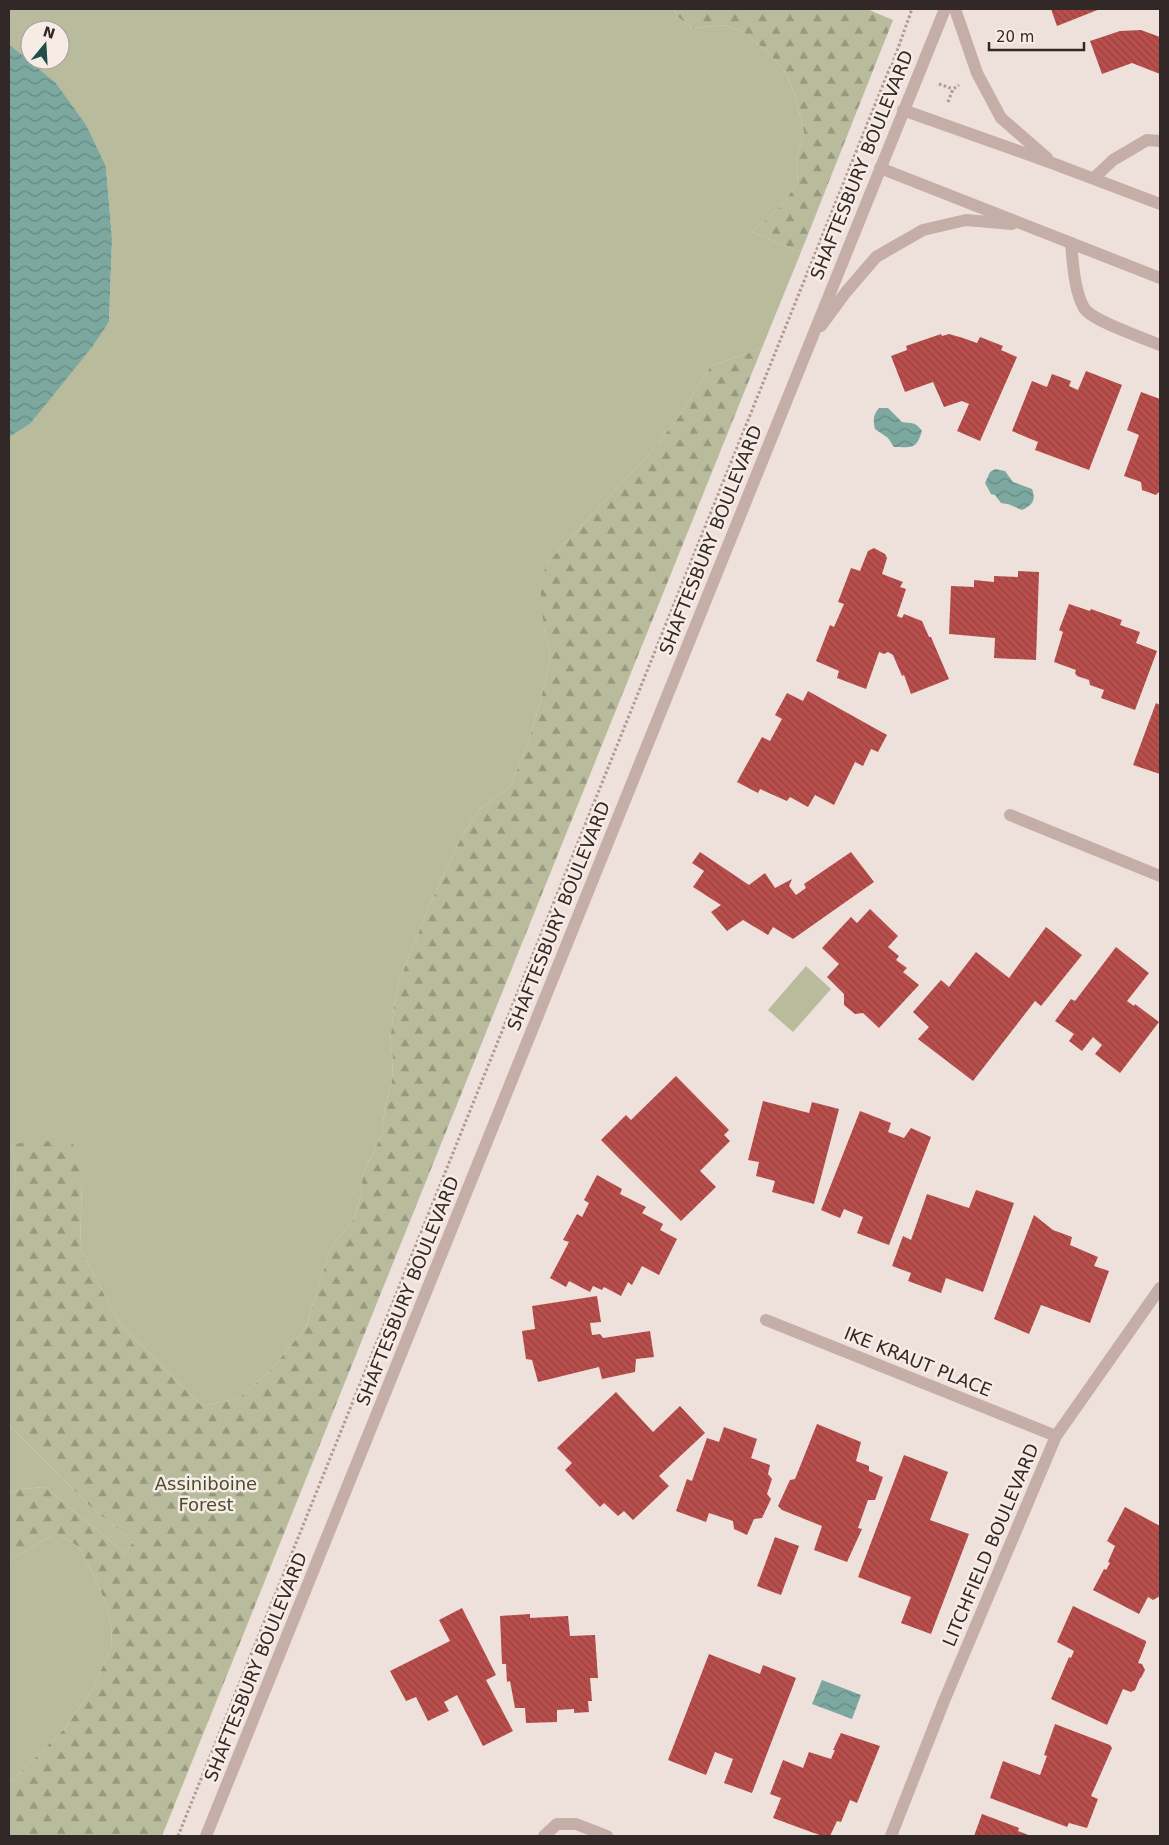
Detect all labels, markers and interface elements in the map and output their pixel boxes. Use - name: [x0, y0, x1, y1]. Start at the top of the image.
- north arrow: [20, 20, 70, 70]
- scale bar: [989, 20, 1084, 52]
- text: N: [41, 23, 57, 42]
- text: 20 m: [996, 28, 1034, 46]
- street label: SHAFTESBURY BOULEVARD: [806, 47, 917, 282]
- street label: SHAFTESBURY BOULEVARD: [655, 422, 766, 657]
- street label: SHAFTESBURY BOULEVARD: [503, 798, 614, 1033]
- street label: SHAFTESBURY BOULEVARD: [352, 1173, 463, 1408]
- street label: IKE KRAUT PLACE: [841, 1322, 995, 1401]
- street label: LITCHFIELD BOULEVARD: [938, 1440, 1043, 1650]
- park label: Assiniboine Forest: [155, 1473, 257, 1515]
- street label: SHAFTESBURY BOULEVARD: [200, 1549, 311, 1784]

